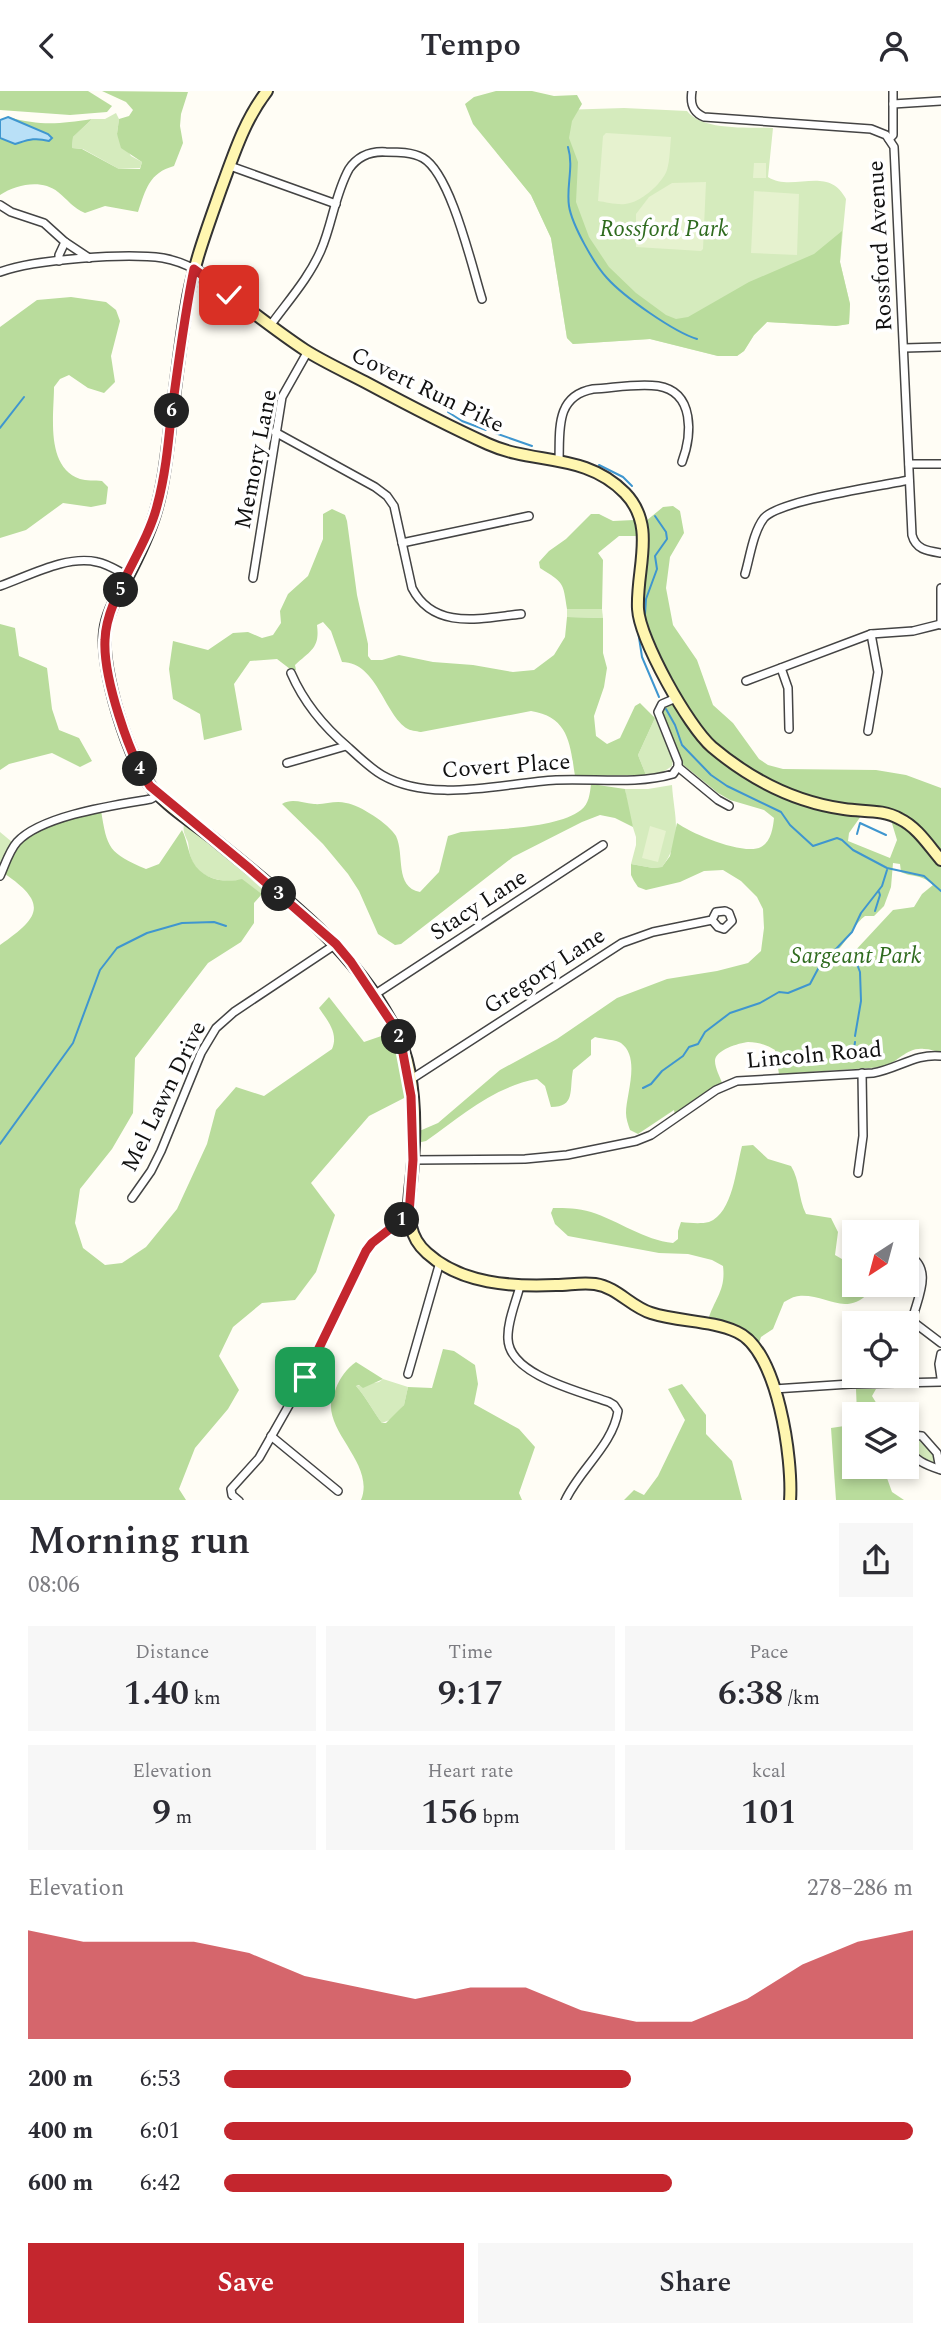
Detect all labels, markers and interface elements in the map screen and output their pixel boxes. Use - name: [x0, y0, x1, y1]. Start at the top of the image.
- text: Tempo: [420, 21, 521, 70]
- icon: back: [28, 27, 66, 65]
- icon: person: [875, 27, 913, 65]
- street label: Rossford Avenue: [859, 160, 902, 332]
- park label: Rossford Park: [599, 212, 729, 247]
- pin: [199, 265, 259, 325]
- icon: check: [210, 276, 248, 314]
- street label: Covert Run Pike: [345, 338, 510, 443]
- street label: Memory Lane: [226, 386, 287, 532]
- pin: 6: [154, 393, 190, 429]
- text: 6: [166, 396, 177, 425]
- pin: 5: [104, 573, 138, 607]
- text: 5: [115, 575, 126, 604]
- street label: Covert Place: [440, 745, 572, 788]
- pin: 4: [122, 751, 158, 787]
- text: 4: [134, 754, 145, 783]
- street label: Stacy Lane: [423, 861, 534, 950]
- pin: 3: [262, 877, 296, 911]
- text: 3: [273, 879, 284, 908]
- street label: Gregory Lane: [477, 919, 613, 1024]
- park label: Sargeant Park: [791, 939, 922, 974]
- street label: Mel Lawn Drive: [113, 1015, 216, 1178]
- pin: 2: [382, 1019, 416, 1055]
- text: 2: [393, 1022, 404, 1051]
- street label: Lincoln Road: [745, 1032, 884, 1079]
- pin: 1: [384, 1203, 420, 1237]
- text: 1: [396, 1205, 407, 1234]
- north arrow: [842, 1220, 919, 1297]
- map controls: [842, 1220, 919, 1479]
- button: locate: [842, 1311, 919, 1388]
- pin: [275, 1347, 335, 1407]
- icon: arrive: [286, 1358, 324, 1396]
- button: layers: [842, 1402, 919, 1479]
- text: Morning run: [28, 1513, 250, 1571]
- button: share: [839, 1523, 913, 1597]
- text: 08:06: [28, 1568, 80, 1603]
- text: Distance: [135, 1638, 209, 1667]
- text: Time: [448, 1638, 493, 1667]
- text: Pace: [749, 1638, 789, 1667]
- text: 1.40: [124, 1667, 189, 1720]
- text: 9:17: [438, 1667, 503, 1720]
- text: 6:38: [718, 1667, 783, 1720]
- text: km: [189, 1684, 221, 1713]
- text: /km: [783, 1684, 820, 1713]
- text: Elevation: [132, 1757, 212, 1786]
- text: Heart rate: [428, 1757, 513, 1786]
- text: kcal: [752, 1757, 786, 1786]
- text: 9: [152, 1786, 171, 1839]
- text: 156: [421, 1786, 477, 1839]
- text: 101: [741, 1786, 797, 1839]
- text: m: [171, 1803, 192, 1832]
- text: bpm: [477, 1803, 520, 1832]
- text: Elevation: [28, 1871, 124, 1906]
- text: 278–286 m: [807, 1871, 913, 1906]
- text: 200 m: [28, 2062, 93, 2097]
- text: 6:53: [140, 2062, 180, 2097]
- text: 400 m: [28, 2114, 93, 2149]
- text: 6:01: [140, 2114, 180, 2149]
- text: 600 m: [28, 2166, 93, 2201]
- text: 6:42: [140, 2166, 180, 2201]
- button: Save: [28, 2243, 464, 2323]
- button: Share: [478, 2243, 913, 2323]

